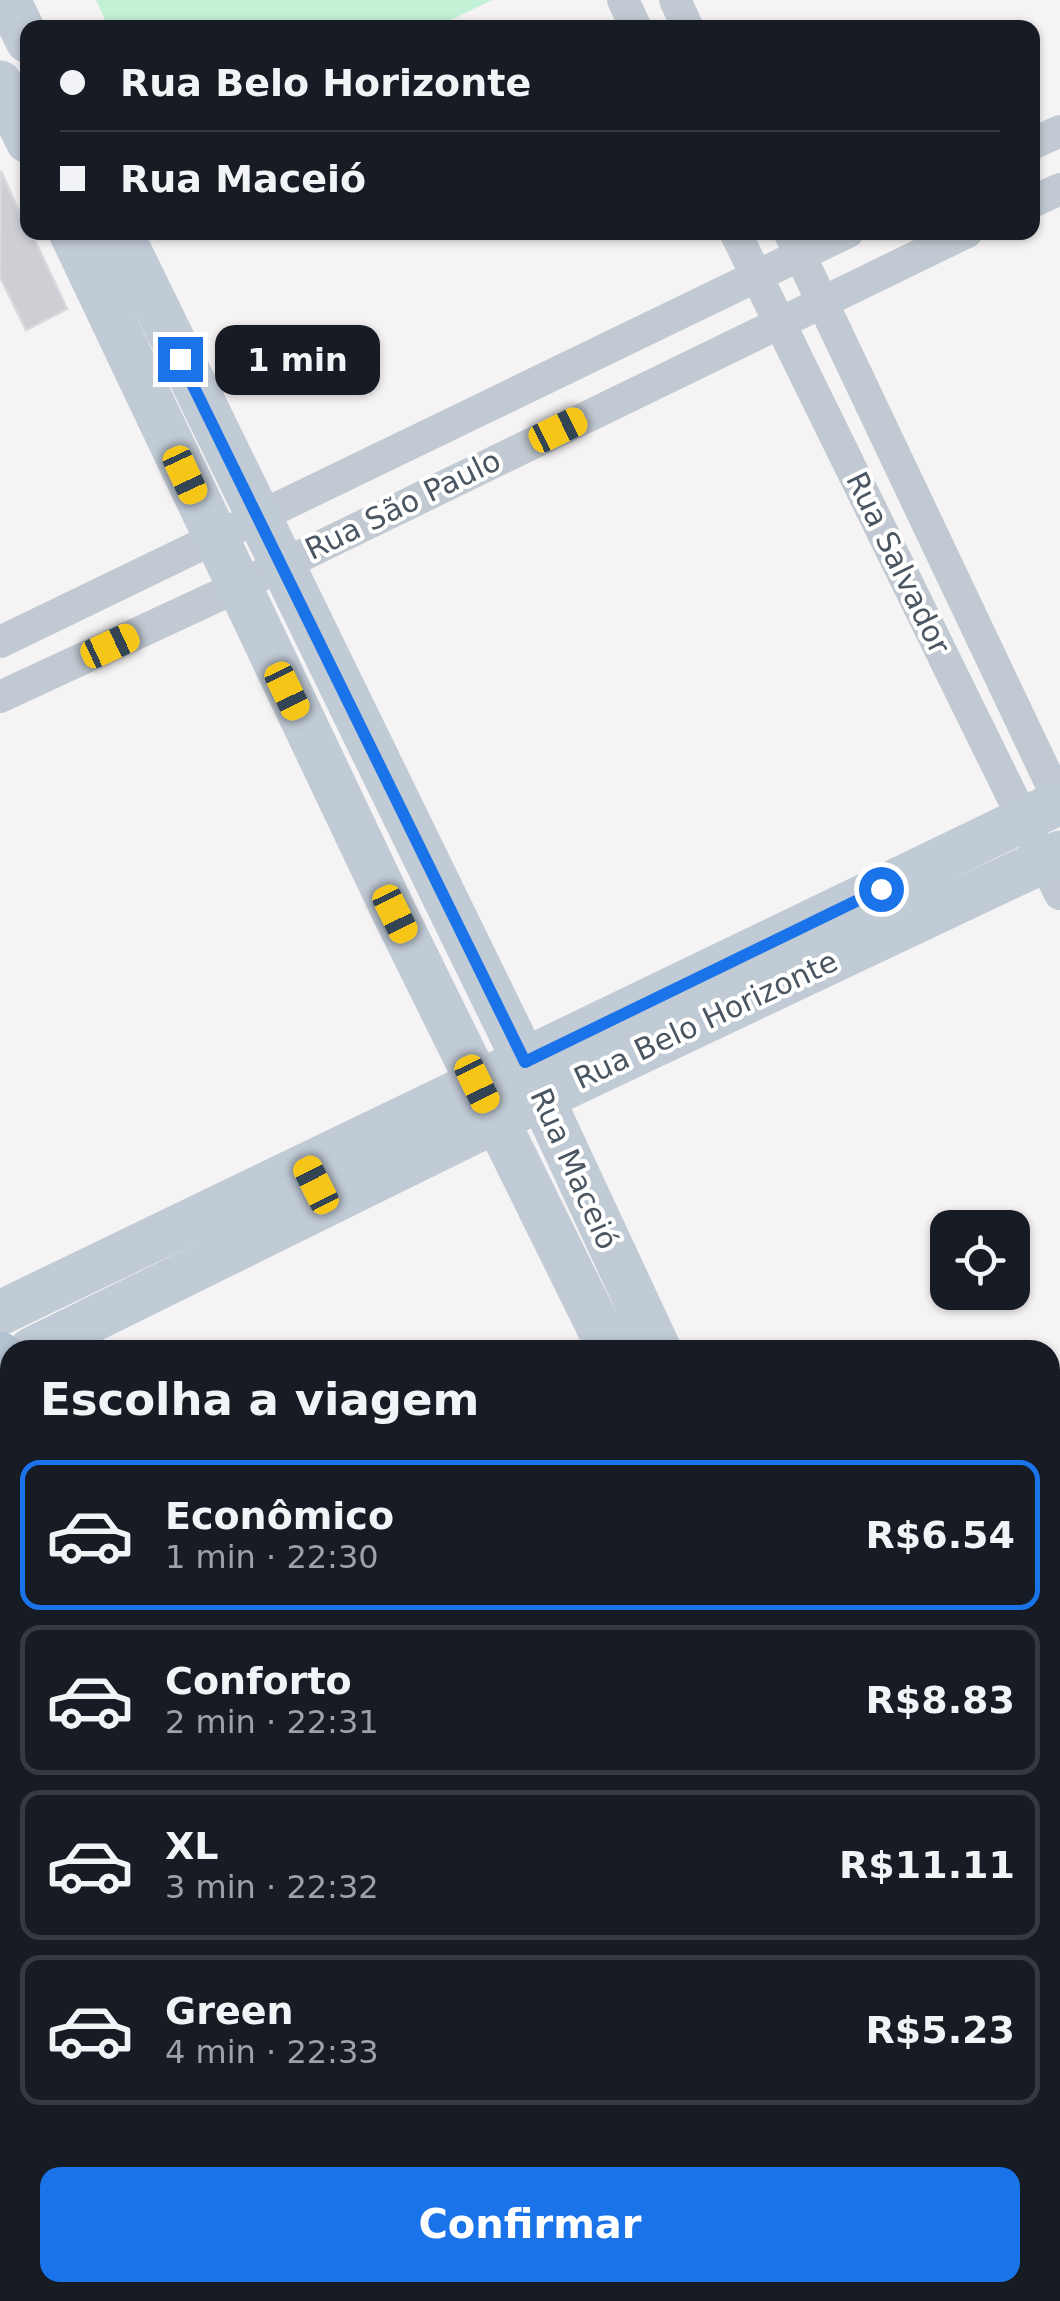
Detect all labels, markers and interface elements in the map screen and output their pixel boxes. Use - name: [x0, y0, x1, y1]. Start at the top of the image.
- text: Rua Belo Horizonte: [120, 61, 531, 105]
- text: Rua Maceió: [120, 157, 366, 201]
- callout: 1 min: [215, 324, 380, 394]
- route end: [158, 337, 203, 382]
- text: 1 min: [247, 341, 348, 379]
- car: [524, 403, 592, 457]
- car: [159, 441, 211, 509]
- street label: Rua São Paulo: [300, 442, 506, 567]
- street label: Rua Salvador: [839, 466, 958, 660]
- car: [76, 620, 144, 672]
- car: [260, 657, 314, 725]
- route start: [859, 867, 904, 912]
- car: [368, 880, 422, 948]
- street label: Rua Belo Horizonte: [569, 943, 843, 1096]
- car: [450, 1050, 504, 1118]
- street label: Rua Maceió: [523, 1083, 625, 1255]
- car: [289, 1151, 343, 1219]
- map controls: [930, 1210, 1030, 1310]
- button: locate: [930, 1210, 1030, 1310]
- text: Escolha a viagem: [40, 1373, 479, 1426]
- icon: car: [45, 1490, 135, 1580]
- text: Econômico: [165, 1494, 394, 1538]
- text: R$6.54: [866, 1513, 1015, 1557]
- text: 1 min · 22:30: [165, 1538, 379, 1576]
- icon: car: [45, 1655, 135, 1745]
- text: Conforto: [165, 1659, 352, 1703]
- text: R$8.83: [866, 1678, 1015, 1722]
- text: 2 min · 22:31: [165, 1703, 379, 1741]
- icon: car: [45, 1820, 135, 1910]
- text: XL: [165, 1824, 219, 1868]
- text: R$11.11: [839, 1843, 1015, 1887]
- text: 3 min · 22:32: [165, 1868, 379, 1906]
- icon: car: [45, 1985, 135, 2075]
- text: Green: [165, 1989, 294, 2033]
- text: R$5.23: [866, 2008, 1015, 2052]
- text: 4 min · 22:33: [165, 2033, 379, 2071]
- button: Confirmar: [40, 2167, 1020, 2282]

